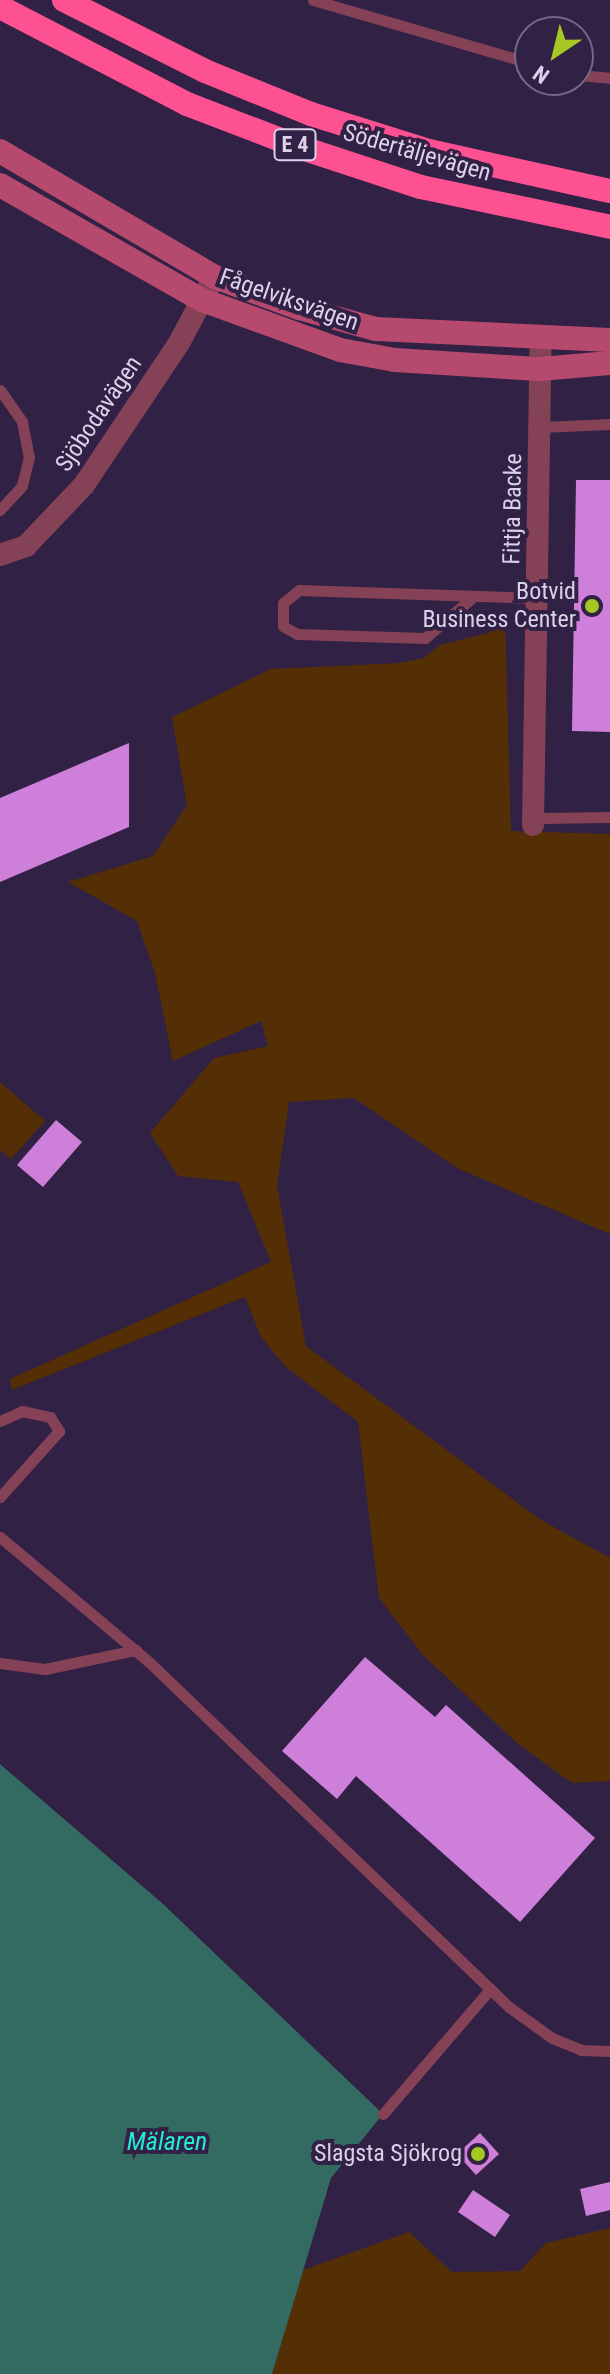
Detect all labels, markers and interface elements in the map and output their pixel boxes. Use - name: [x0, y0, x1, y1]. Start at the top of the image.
- north arrow: [514, 16, 594, 96]
- text: N: [528, 60, 554, 89]
- street label: Södertäljevägen: [340, 118, 494, 188]
- road number: E 4: [273, 127, 317, 163]
- street label: Fågelviksvägen: [216, 263, 362, 337]
- street label: Sjöbodavägen: [50, 351, 148, 477]
- street label: Fittja Backe: [498, 453, 528, 565]
- place label: Botvid Business Center: [422, 578, 576, 634]
- marker: Botvid Business Center: [583, 597, 601, 615]
- water label: Mälaren: [127, 2126, 207, 2158]
- place label: Slagsta Sjökrog: [314, 2140, 462, 2168]
- marker: Slagsta Sjökrog: [469, 2145, 487, 2163]

